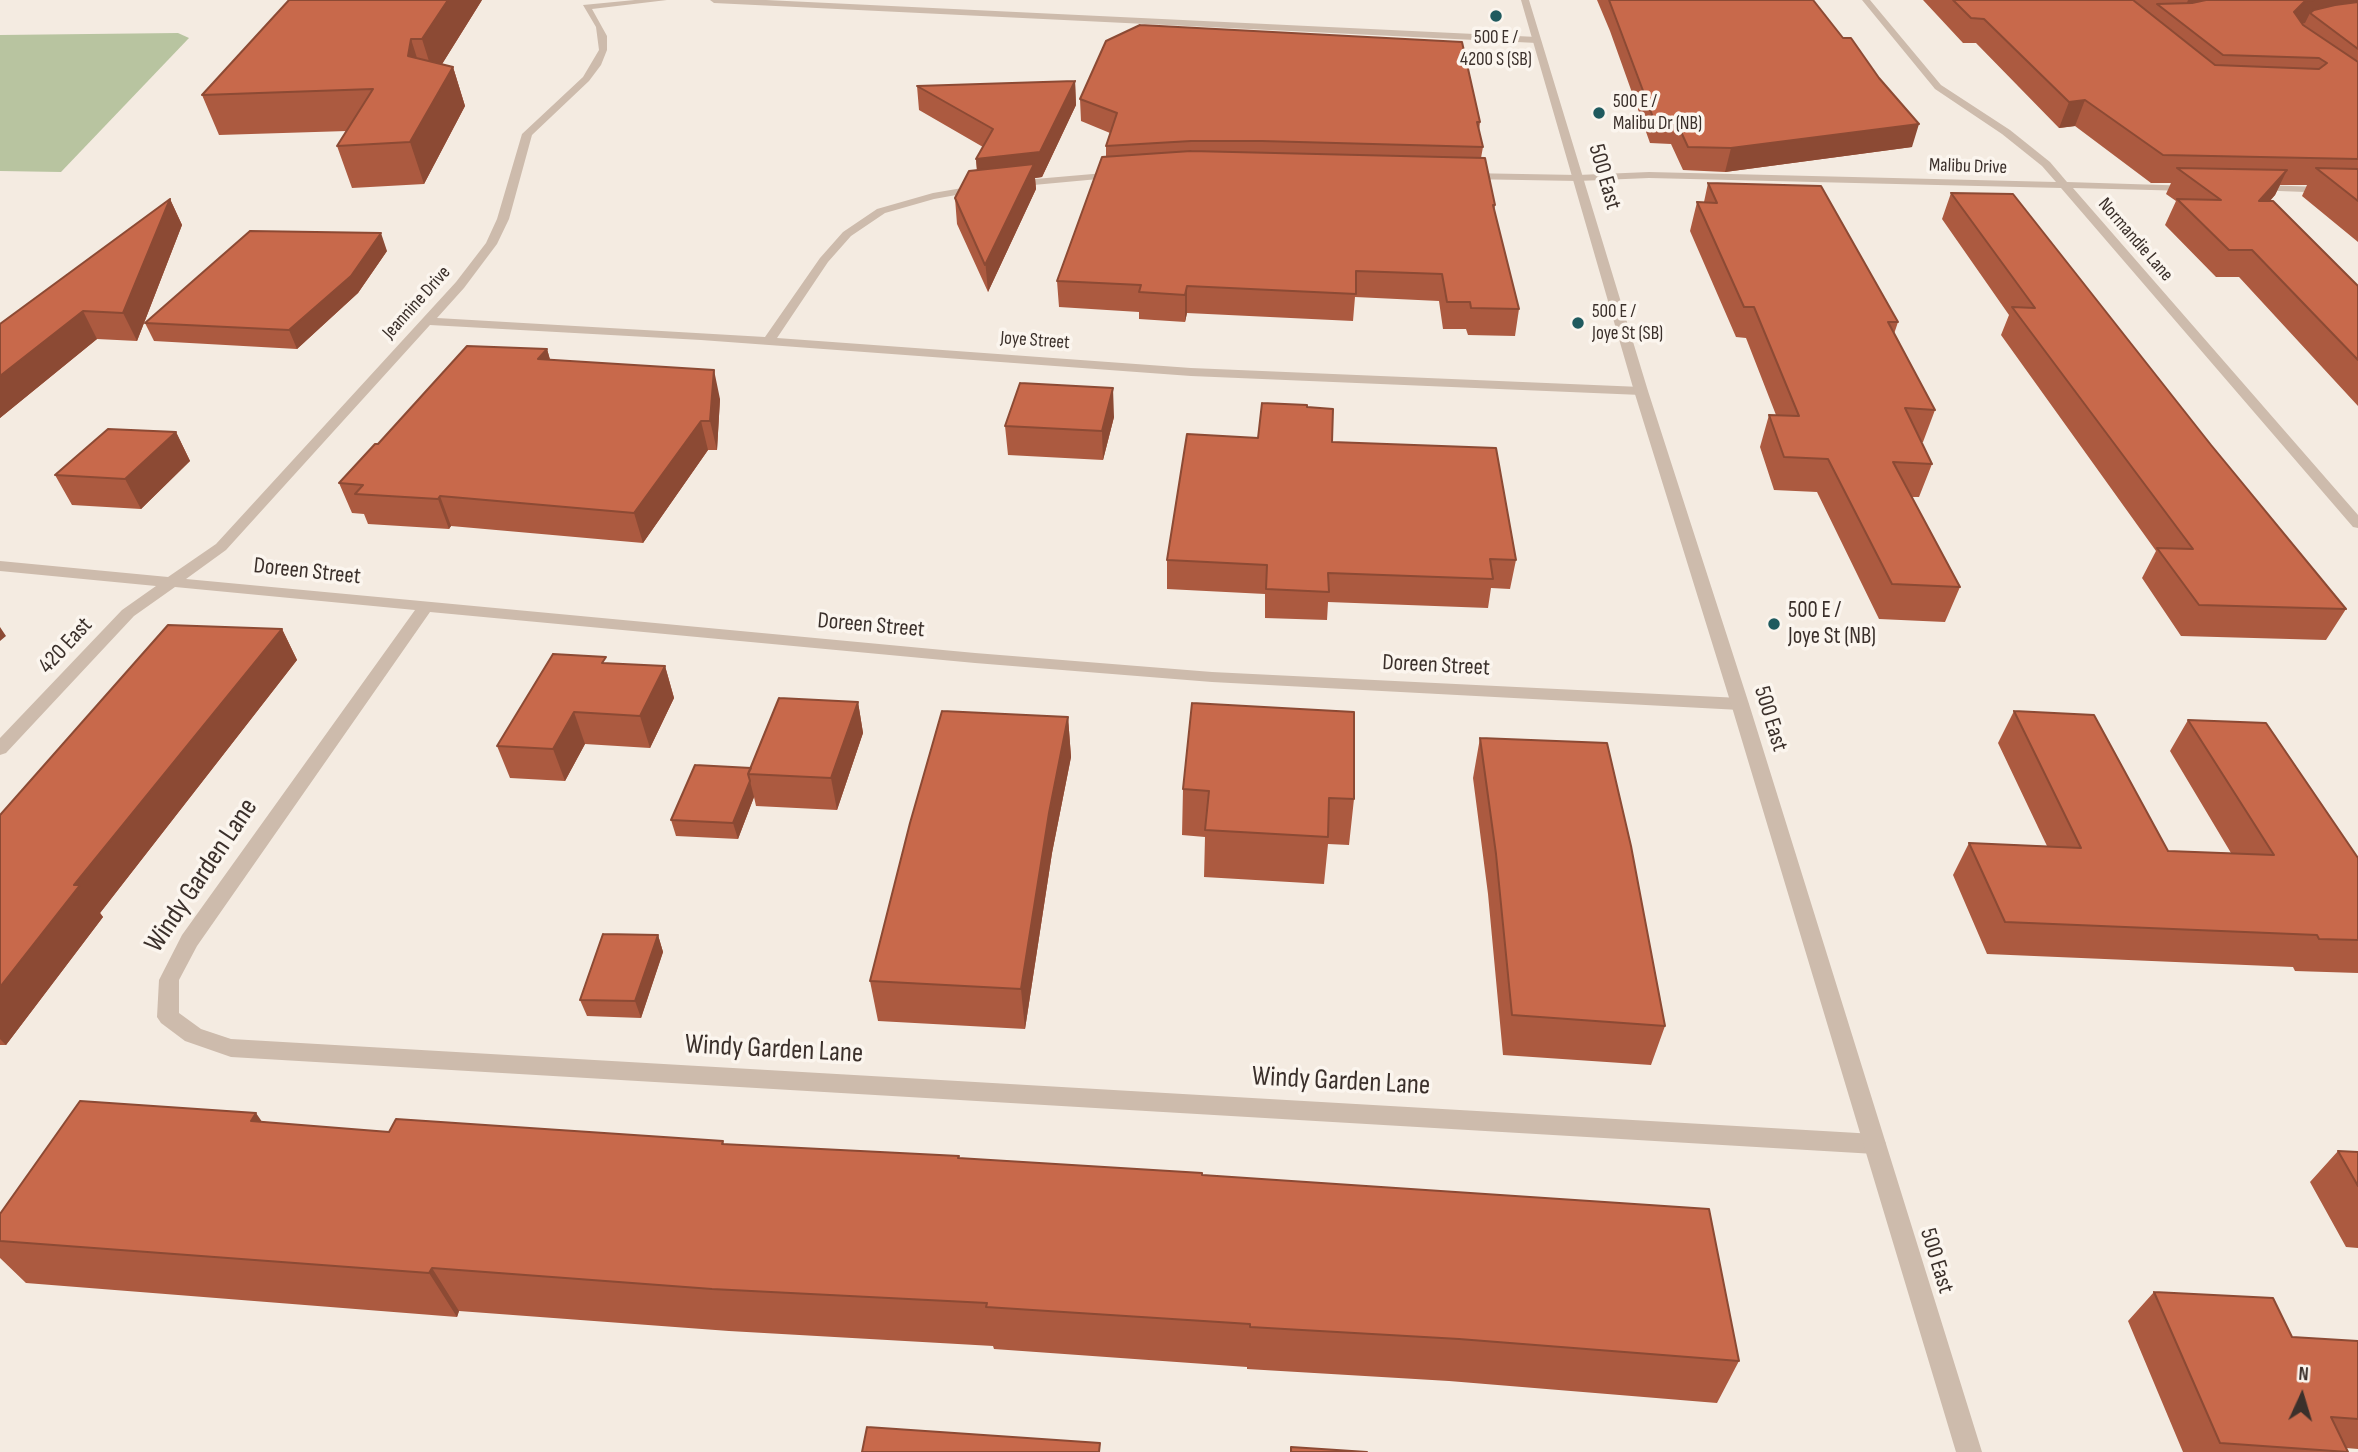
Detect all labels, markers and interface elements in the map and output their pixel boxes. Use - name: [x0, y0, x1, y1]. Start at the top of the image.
- marker: 500 E / 4200 S (SB): [1488, 8, 1504, 24]
- place label: 500 E / 4200 S (SB): [1460, 27, 1532, 71]
- place label: 500 E / Malibu Dr (NB): [1613, 91, 1702, 135]
- marker: 500 E / Malibu Dr (NB): [1591, 105, 1607, 121]
- street label: 500 East: [1582, 141, 1626, 213]
- street label: Malibu Drive: [1929, 154, 2007, 180]
- street label: Normandie Lane: [2093, 194, 2177, 286]
- street label: Jeannine Drive: [378, 262, 456, 344]
- place label: 500 E / Joye St (SB): [1592, 301, 1663, 345]
- marker: 500 E / Joye St (SB): [1570, 315, 1586, 331]
- street label: Joye Street: [1000, 327, 1070, 355]
- street label: Doreen Street: [252, 553, 362, 591]
- place label: 500 E / Joye St (NB): [1788, 597, 1876, 651]
- street label: Doreen Street: [816, 608, 926, 644]
- street label: 420 East: [33, 612, 99, 680]
- marker: 500 E / Joye St (NB): [1766, 616, 1782, 632]
- street label: Doreen Street: [1382, 649, 1490, 683]
- street label: 500 East: [1747, 683, 1793, 755]
- street label: Windy Garden Lane: [138, 793, 266, 959]
- street label: Windy Garden Lane: [684, 1029, 864, 1071]
- street label: Windy Garden Lane: [1251, 1061, 1431, 1103]
- street label: 500 East: [1913, 1225, 1959, 1297]
- north arrow: [2267, 1361, 2337, 1431]
- text: N: [2298, 1363, 2309, 1386]

